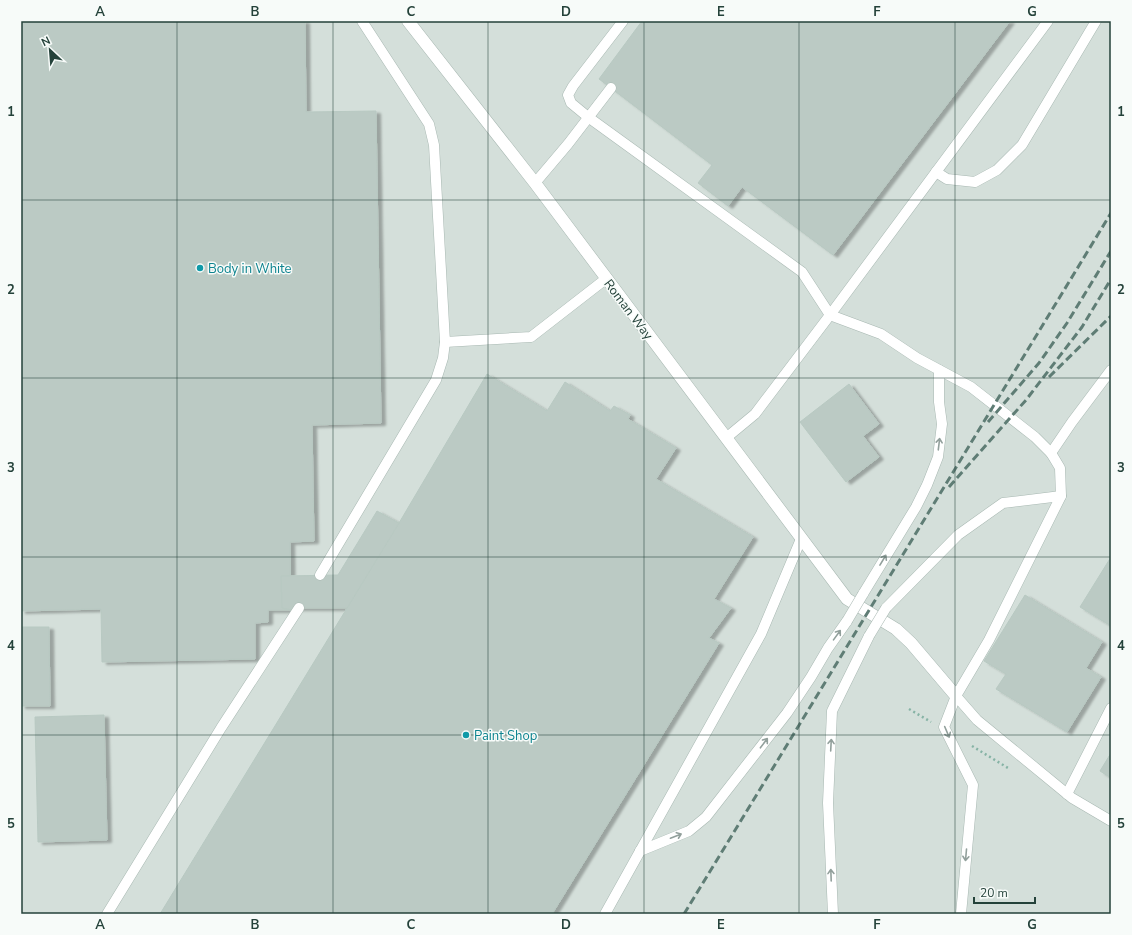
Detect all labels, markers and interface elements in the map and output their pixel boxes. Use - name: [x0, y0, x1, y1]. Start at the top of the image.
- text: A: [95, 3, 105, 21]
- text: B: [251, 3, 260, 21]
- text: C: [407, 3, 416, 21]
- text: D: [561, 3, 571, 21]
- text: E: [717, 3, 725, 21]
- text: F: [873, 3, 881, 21]
- text: G: [1027, 3, 1037, 21]
- north arrow: [30, 30, 70, 70]
- text: N: [39, 33, 53, 50]
- text: 1: [7, 103, 15, 121]
- text: 1: [1117, 103, 1125, 121]
- place label: Body in White: [208, 260, 292, 278]
- marker: Body in White: [195, 263, 205, 273]
- street label: Roman Way: [599, 276, 657, 344]
- text: 2: [7, 281, 15, 299]
- text: 2: [1117, 281, 1125, 299]
- one-way arrow: [935, 438, 943, 451]
- text: 3: [7, 459, 15, 477]
- text: 3: [1117, 459, 1125, 477]
- one-way arrow: [880, 554, 888, 566]
- one-way arrow: [833, 630, 841, 641]
- text: 4: [7, 637, 15, 655]
- text: 4: [1117, 637, 1125, 655]
- one-way arrow: [943, 726, 951, 738]
- place label: Paint Shop: [474, 727, 537, 745]
- marker: Paint Shop: [461, 730, 471, 740]
- one-way arrow: [760, 737, 768, 748]
- one-way arrow: [827, 739, 835, 752]
- text: 5: [7, 815, 15, 833]
- text: 5: [1117, 815, 1125, 833]
- one-way arrow: [670, 832, 682, 839]
- one-way arrow: [963, 848, 970, 861]
- one-way arrow: [827, 869, 835, 882]
- scale bar: [974, 879, 1035, 905]
- text: 20 m: [980, 885, 1008, 901]
- text: A: [95, 916, 105, 934]
- text: B: [251, 916, 260, 934]
- text: C: [407, 916, 416, 934]
- text: D: [561, 916, 571, 934]
- text: E: [717, 916, 725, 934]
- text: F: [873, 916, 881, 934]
- text: G: [1027, 916, 1037, 934]

